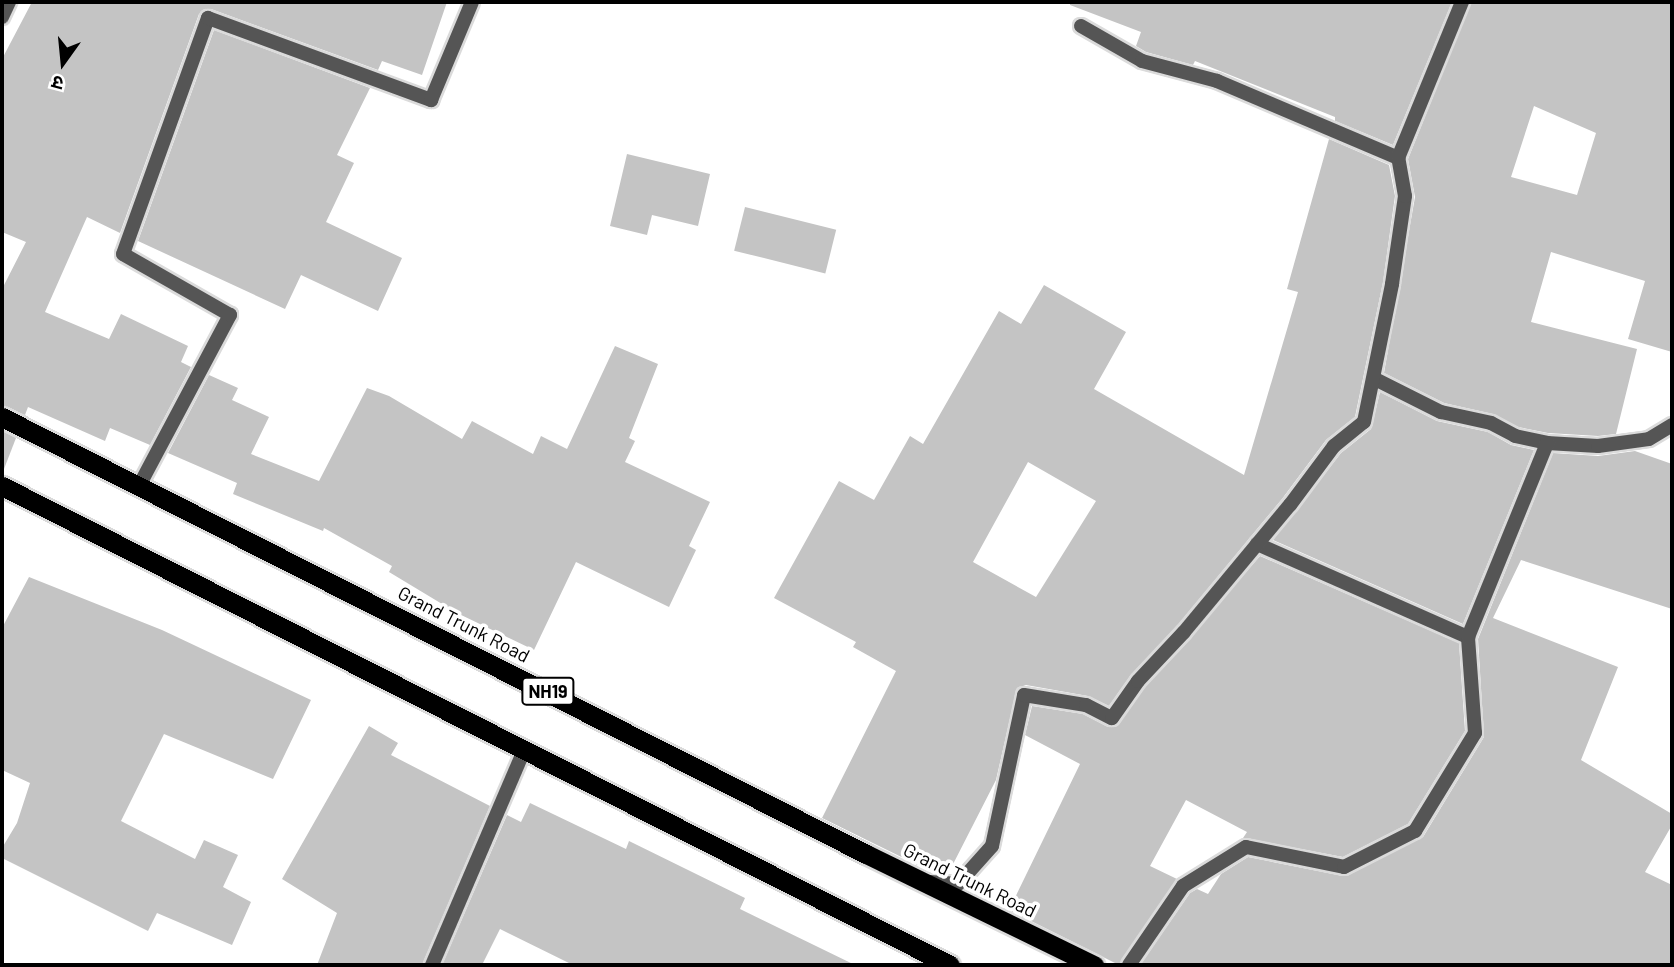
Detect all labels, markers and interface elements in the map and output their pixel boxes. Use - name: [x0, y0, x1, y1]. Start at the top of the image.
- north arrow: [28, 28, 98, 98]
- text: उ: [49, 71, 66, 96]
- street label: Grand Trunk Road: [394, 581, 534, 667]
- road number: NH19: [520, 676, 576, 706]
- street label: Grand Trunk Road: [900, 838, 1040, 922]

